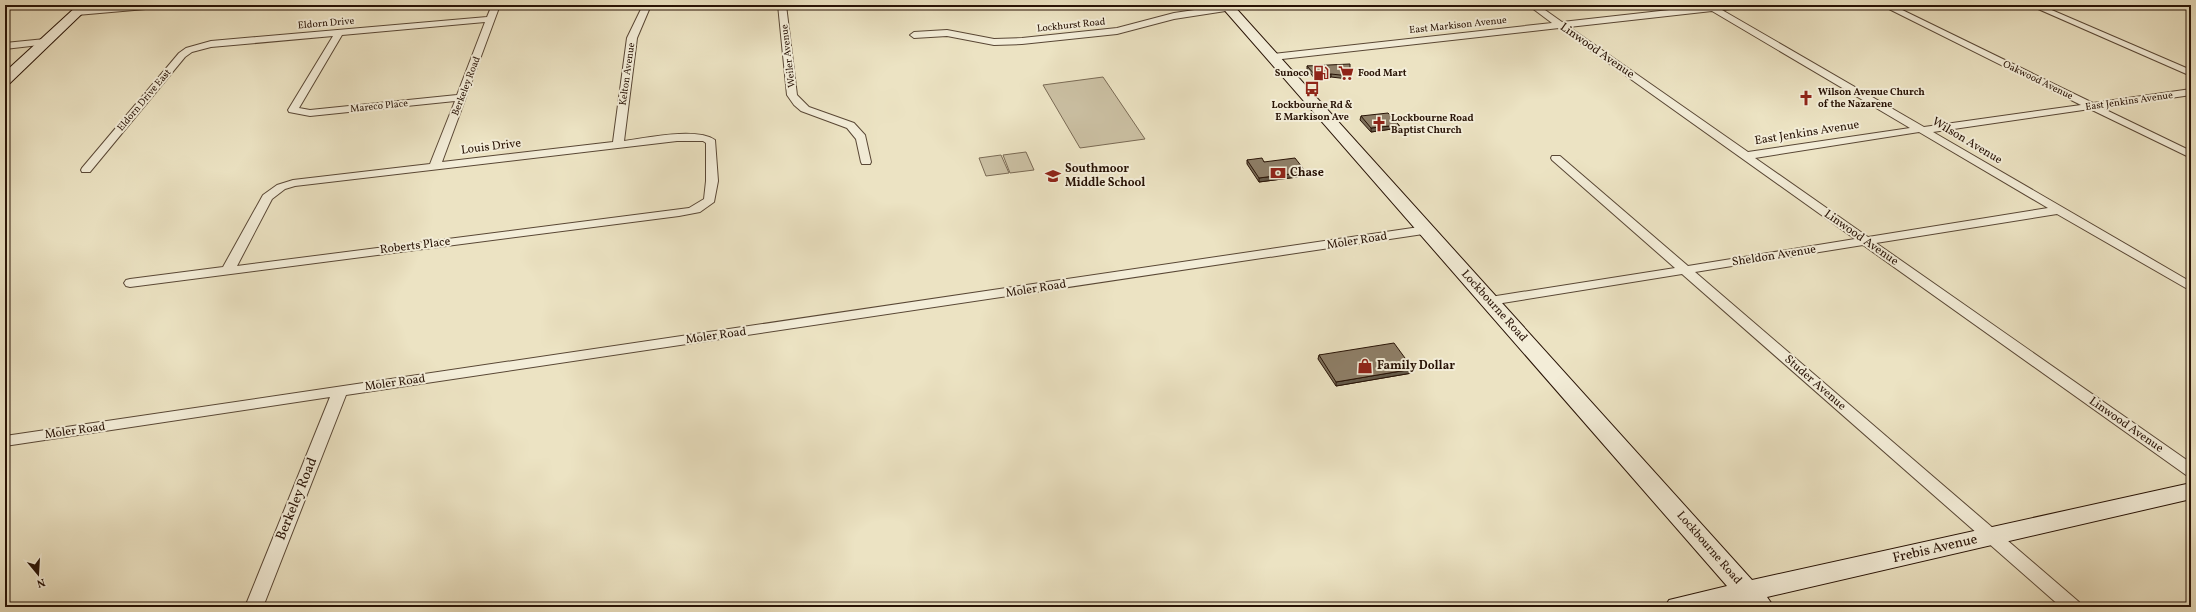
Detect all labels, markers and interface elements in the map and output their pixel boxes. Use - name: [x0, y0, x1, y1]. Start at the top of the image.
- street label: East Markison Avenue: [1409, 13, 1508, 37]
- street label: Eldorn Drive: [297, 14, 355, 32]
- street label: Lockhurst Road: [1036, 14, 1106, 36]
- street label: Linwood Avenue: [1557, 19, 1638, 83]
- street label: Weiler Avenue: [777, 23, 799, 88]
- street label: Kelton Avenue: [616, 41, 638, 106]
- street label: Berkeley Road: [448, 54, 484, 118]
- street label: Oakwood Avenue: [2001, 57, 2076, 103]
- fuel station icon: Sunoco: [1312, 64, 1330, 82]
- supermarket icon: Food Mart: [1337, 64, 1355, 82]
- street label: Eldorn Drive East: [114, 66, 175, 134]
- place label: Sunoco: [1275, 66, 1309, 80]
- place label: Food Mart: [1358, 66, 1407, 80]
- bus stop icon: Lockbourne Rd & E Markison Ave: [1303, 80, 1321, 98]
- place label: Wilson Avenue Church of the Nazarene: [1818, 85, 1925, 111]
- street label: East Jenkins Avenue: [2084, 88, 2174, 114]
- church icon: Wilson Avenue Church of the Nazarene: [1797, 89, 1815, 107]
- street label: Mareco Place: [349, 96, 409, 116]
- place label: Lockbourne Rd & E Markison Ave: [1271, 98, 1353, 124]
- place label: Lockbourne Road Baptist Church: [1391, 111, 1474, 137]
- street label: Wilson Avenue: [1929, 114, 2005, 168]
- church icon: Lockbourne Road Baptist Church: [1370, 115, 1388, 133]
- street label: East Jenkins Avenue: [1753, 117, 1861, 149]
- street label: Louis Drive: [460, 135, 522, 159]
- place label: Southmoor Middle School: [1065, 161, 1145, 191]
- bank icon: Chase: [1269, 164, 1287, 182]
- place label: Chase: [1290, 165, 1324, 181]
- school or university icon: Southmoor Middle School: [1044, 167, 1062, 185]
- street label: Linwood Avenue: [1821, 206, 1902, 270]
- street label: Moler Road: [1326, 228, 1389, 254]
- street label: Roberts Place: [379, 234, 451, 258]
- street label: Sheldon Avenue: [1731, 241, 1818, 271]
- street label: Lockbourne Road: [1457, 267, 1531, 346]
- street label: Moler Road: [1005, 276, 1068, 302]
- street label: Moler Road: [685, 324, 748, 348]
- street label: Studer Avenue: [1781, 352, 1849, 414]
- shop icon: Family Dollar: [1356, 357, 1374, 375]
- place label: Family Dollar: [1377, 358, 1455, 374]
- street label: Moler Road: [364, 371, 427, 395]
- street label: Linwood Avenue: [2086, 393, 2167, 457]
- street label: Moler Road: [44, 419, 107, 443]
- street label: Berkeley Road: [272, 455, 322, 543]
- street label: Lockbourne Road: [1673, 508, 1745, 588]
- street label: Frebis Avenue: [1891, 530, 1980, 568]
- north arrow: [18, 554, 58, 594]
- text: N: [35, 574, 47, 590]

